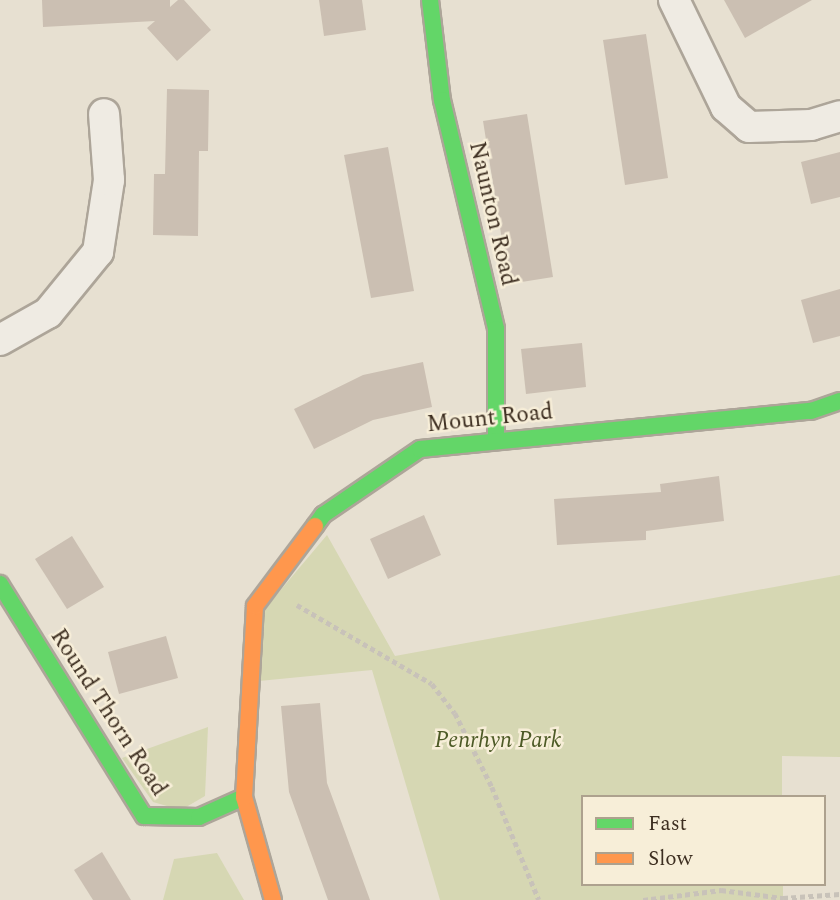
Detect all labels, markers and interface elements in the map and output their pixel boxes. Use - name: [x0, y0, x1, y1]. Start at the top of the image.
- street label: Naunton Road: [462, 139, 522, 289]
- street label: Mount Road: [426, 399, 554, 439]
- street label: Round Thorn Road: [44, 624, 172, 802]
- park label: Penrhyn Park: [435, 727, 561, 755]
- legend: [581, 795, 826, 886]
- text: Fast: [648, 808, 687, 840]
- text: Slow: [648, 843, 692, 875]

